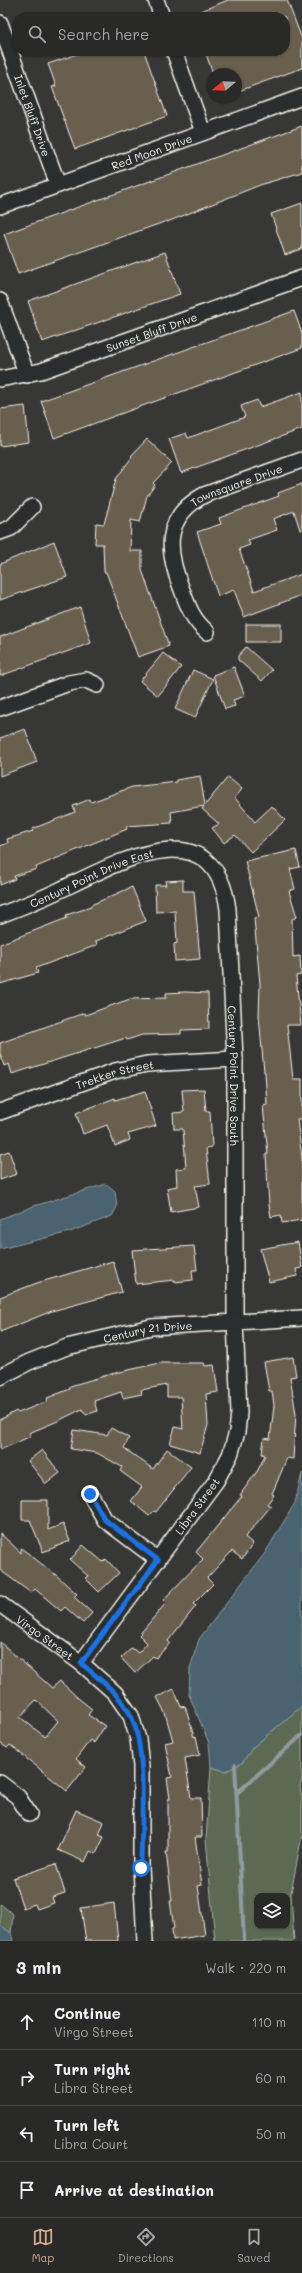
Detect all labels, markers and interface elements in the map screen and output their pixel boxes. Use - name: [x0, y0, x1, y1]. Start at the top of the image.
- search box: [12, 12, 290, 56]
- icon: search: [26, 23, 48, 45]
- text: Search here: [58, 24, 149, 44]
- north arrow: [206, 68, 242, 104]
- street label: Inlet Bluff Drive: [12, 72, 55, 158]
- street label: Red Moon Drive: [109, 130, 194, 173]
- street label: Sunset Bluff Drive: [104, 308, 199, 355]
- street label: Townsquare Drive: [187, 460, 284, 509]
- street label: Century Point Drive East: [27, 845, 155, 910]
- street label: Century Point Drive South: [225, 1005, 243, 1146]
- street label: Trekker Street: [73, 1056, 154, 1092]
- street label: Century 21 Drive: [102, 1317, 193, 1346]
- street label: Libra Street: [171, 1474, 223, 1538]
- route end: [81, 1485, 99, 1503]
- street label: Virgo Street: [14, 1611, 77, 1663]
- route start: [132, 1859, 150, 1877]
- map controls: [254, 1893, 290, 1929]
- button: layers: [254, 1893, 290, 1929]
- text: 3 min: [16, 1956, 61, 1978]
- text: Walk · 220 m: [205, 1959, 286, 1976]
- text: Continue: [54, 2003, 121, 2023]
- icon: ahead: [16, 2011, 38, 2033]
- text: 110 m: [252, 2013, 286, 2030]
- text: Virgo Street: [54, 2023, 134, 2040]
- text: Turn right: [54, 2059, 131, 2079]
- icon: right: [16, 2067, 38, 2089]
- text: 60 m: [256, 2069, 286, 2086]
- text: Libra Street: [54, 2079, 133, 2096]
- text: Turn left: [54, 2115, 119, 2135]
- icon: left: [16, 2123, 38, 2145]
- text: 50 m: [256, 2125, 286, 2142]
- text: Libra Court: [54, 2135, 128, 2152]
- icon: arrive: [16, 2179, 38, 2201]
- text: Arrive at destination: [54, 2180, 214, 2200]
- tab: Map: [32, 2226, 54, 2265]
- tab: Directions: [118, 2226, 174, 2265]
- tab: Saved: [237, 2226, 270, 2265]

